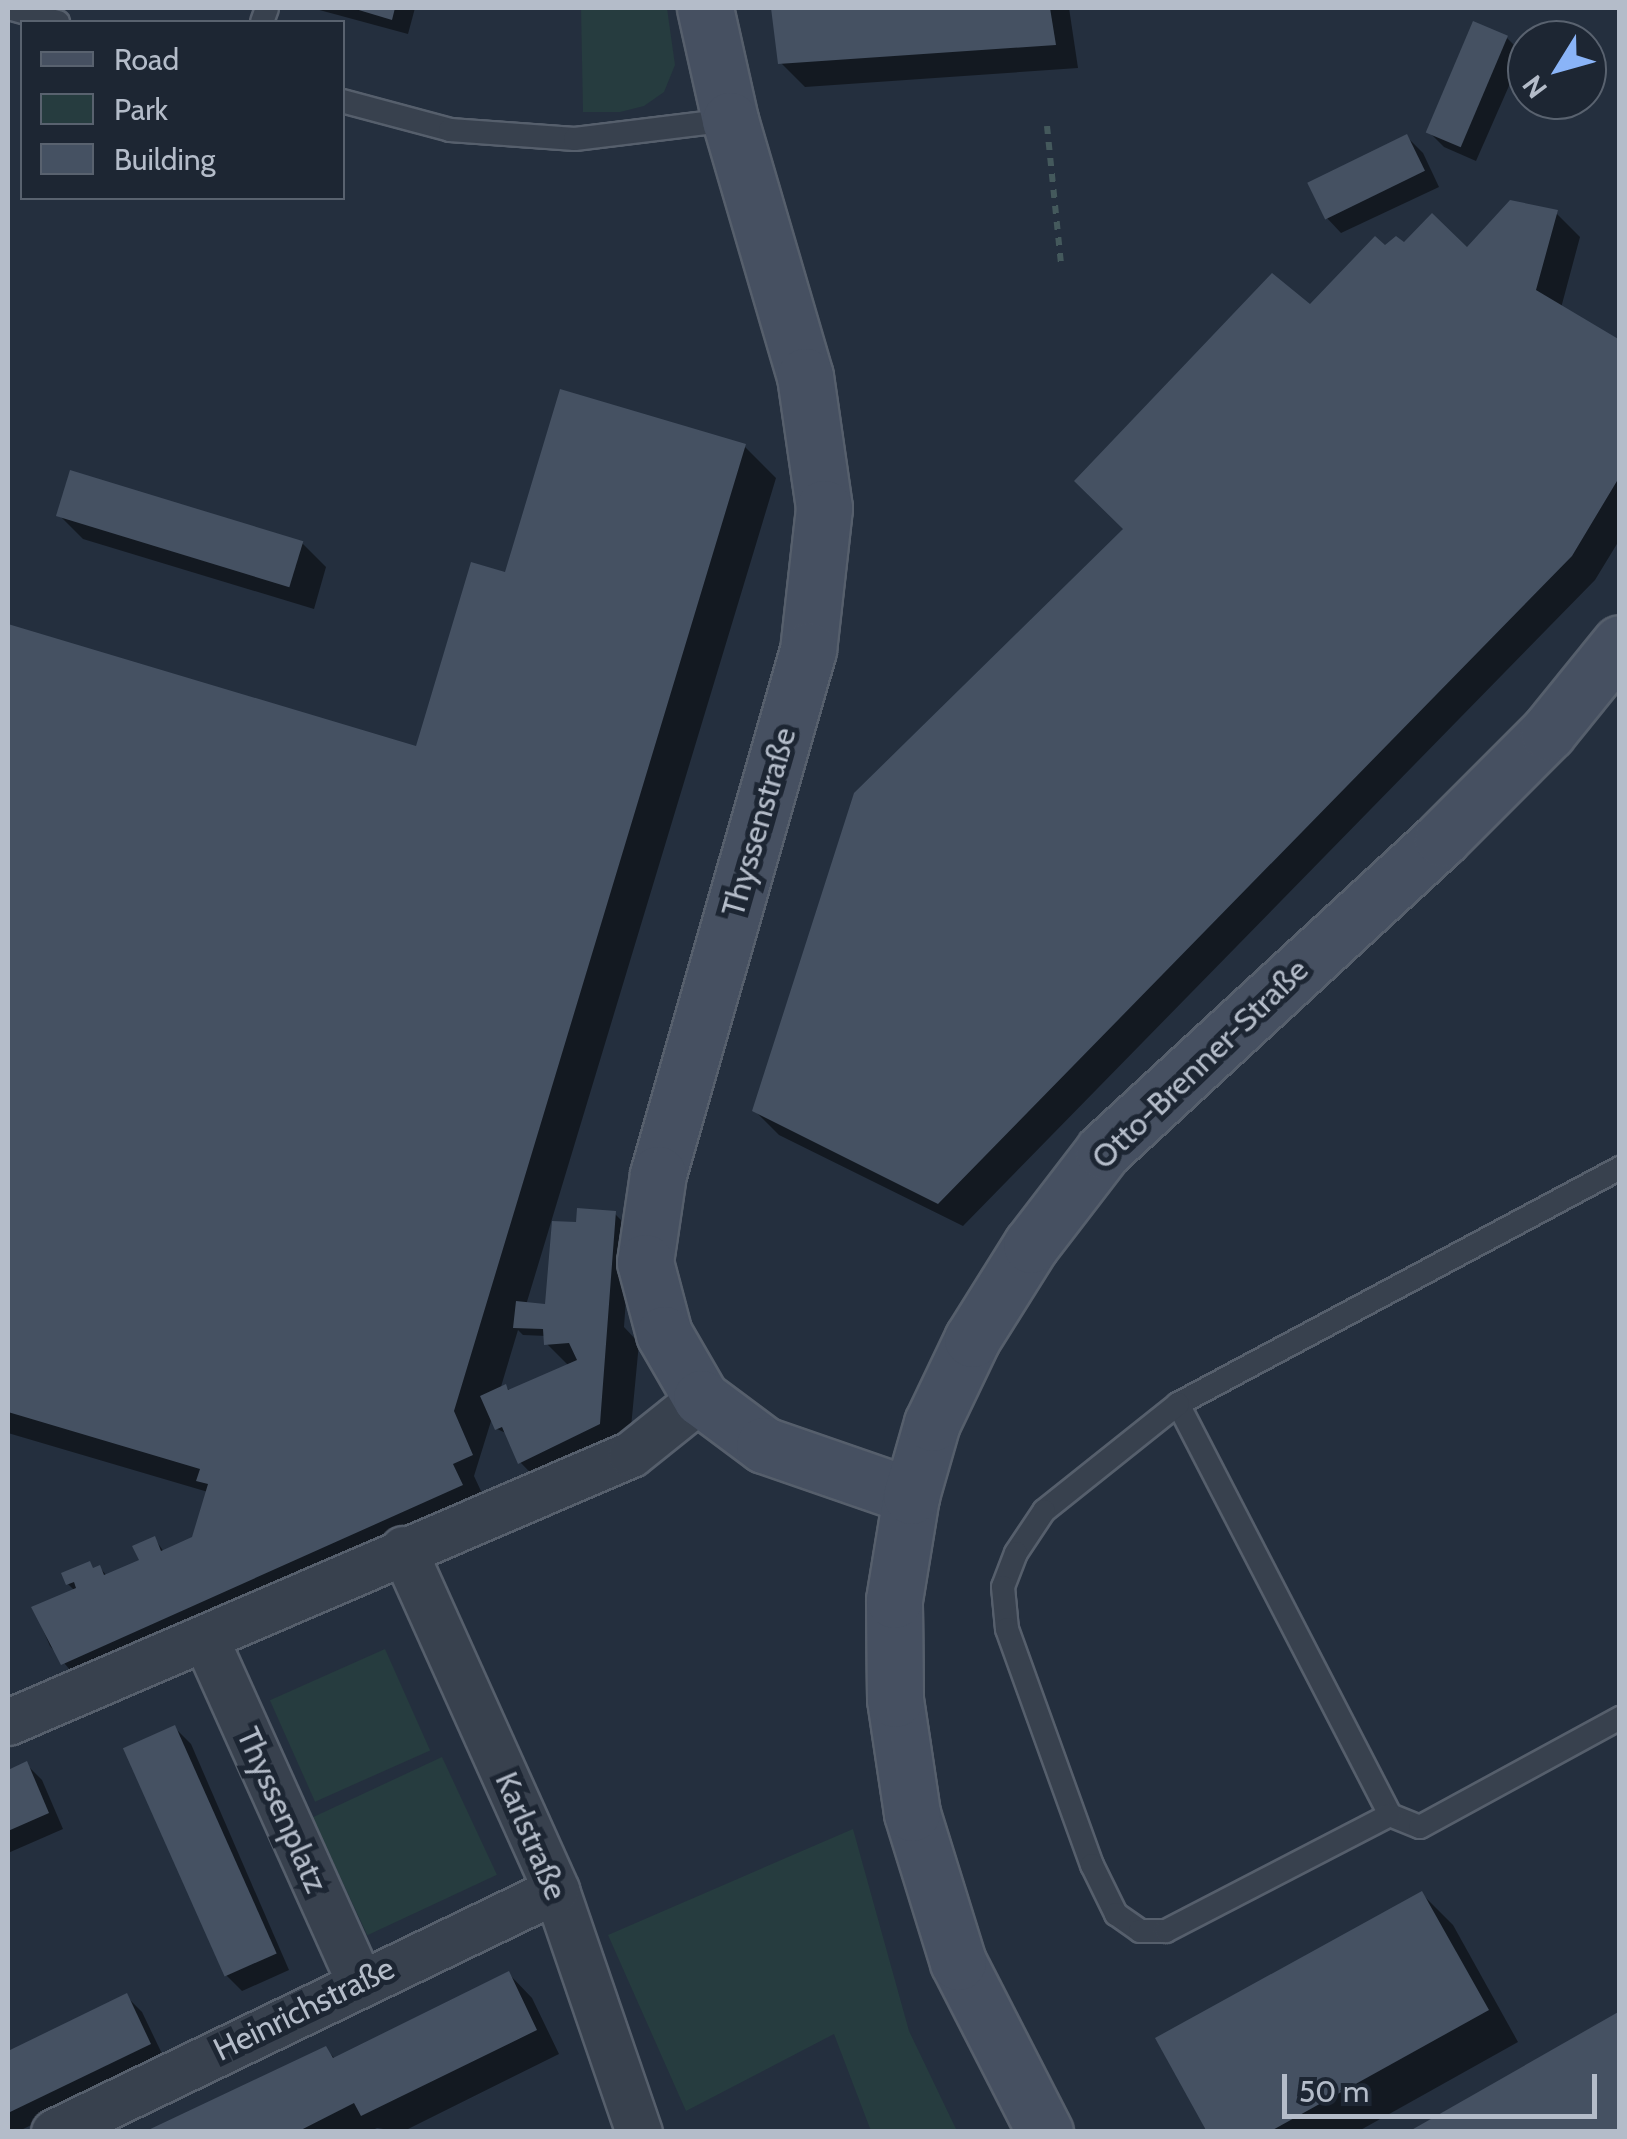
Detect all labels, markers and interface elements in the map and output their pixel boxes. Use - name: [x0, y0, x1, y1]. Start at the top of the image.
- legend: [20, 20, 345, 200]
- north arrow: [1507, 20, 1607, 120]
- text: Road: [114, 41, 179, 78]
- text: N: [1515, 69, 1554, 105]
- text: Park: [114, 91, 168, 128]
- text: Building: [114, 141, 216, 178]
- street label: Thyssenstraße: [714, 723, 804, 921]
- street label: Otto-Brenner-Straße: [1084, 951, 1316, 1177]
- street label: Thyssenplatz: [228, 1721, 336, 1899]
- street label: Karlstraße: [487, 1766, 575, 1906]
- street label: Heinrichstraße: [208, 1949, 400, 2069]
- scale bar: [1287, 2054, 1602, 2116]
- text: 50 m: [1299, 2073, 1369, 2110]

